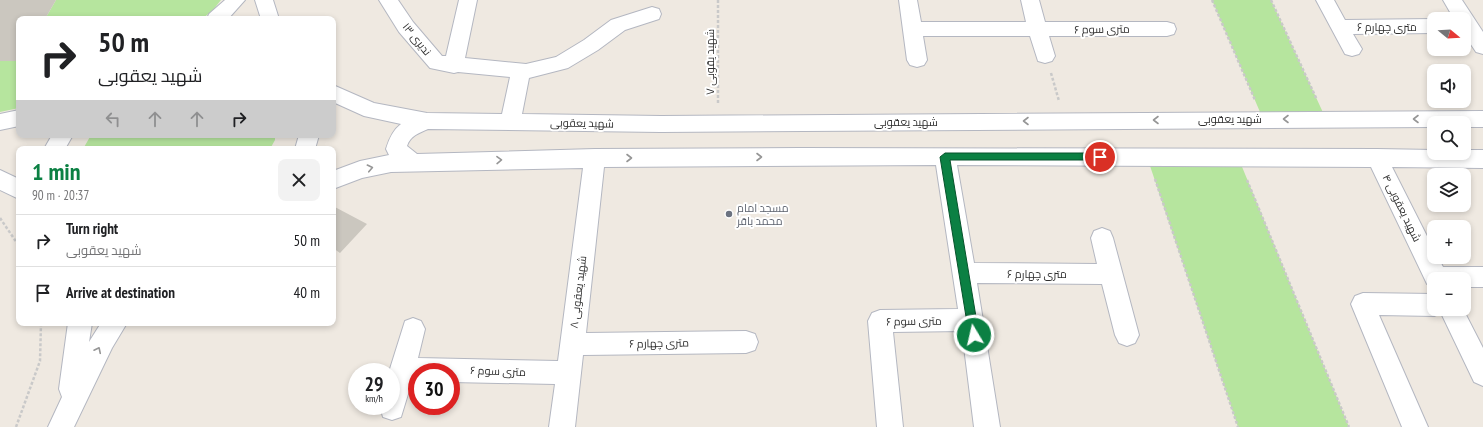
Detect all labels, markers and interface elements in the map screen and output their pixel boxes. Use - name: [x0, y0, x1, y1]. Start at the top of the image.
- north arrow: [1427, 12, 1471, 56]
- map controls: [1427, 12, 1471, 316]
- street label: ندیری ۱۳: [400, 20, 434, 58]
- street label: ۶ متری چهارم: [1357, 20, 1417, 35]
- street label: ۶ متری سوم: [1074, 22, 1130, 37]
- text: 50 m: [98, 23, 149, 60]
- street label: شهید یقوبی ۷: [703, 29, 717, 95]
- icon: right: [32, 32, 84, 84]
- text: شهید یعقوبی: [98, 64, 202, 87]
- button: sound: [1427, 64, 1471, 108]
- icon: left: [102, 108, 124, 130]
- icon: ahead: [144, 108, 166, 130]
- icon: ahead: [186, 108, 208, 130]
- icon: right: [228, 108, 250, 130]
- street label: شهید یعقوبی: [1198, 112, 1262, 126]
- street label: شهید یعقوبی: [550, 115, 614, 131]
- street label: شهید یعقوبی: [874, 115, 938, 129]
- one-way arrow: [1283, 115, 1289, 123]
- one-way arrow: [1413, 115, 1419, 123]
- one-way arrow: [1153, 116, 1159, 124]
- button: search: [1427, 116, 1471, 160]
- one-way arrow: [1023, 117, 1029, 125]
- pin: [1083, 140, 1117, 174]
- icon: arrive: [1089, 146, 1111, 168]
- one-way arrow: [756, 153, 762, 161]
- one-way arrow: [626, 154, 632, 162]
- text: 1 min: [32, 156, 80, 187]
- one-way arrow: [496, 156, 502, 164]
- button: close: [278, 159, 320, 201]
- one-way arrow: [367, 164, 373, 172]
- button: layers: [1427, 168, 1471, 212]
- street label: شهید یعقوبی ۴: [1380, 172, 1424, 244]
- text: 90 m · 20:37: [32, 187, 89, 204]
- place label: مسجد امام محمد باقر: [736, 201, 789, 228]
- marker: مسجد امام محمد باقر: [724, 209, 734, 219]
- text: Turn right: [66, 219, 118, 238]
- button: +: [1427, 220, 1471, 264]
- icon: right: [32, 230, 54, 252]
- text: 50 m: [294, 231, 320, 250]
- text: شهید یعقوبی: [66, 242, 141, 259]
- street label: شهید یعقوبی ۸: [567, 255, 589, 329]
- street label: ۶ متری چهارم: [1007, 267, 1067, 282]
- button: −: [1427, 272, 1471, 316]
- icon: arrive: [32, 282, 54, 304]
- text: Arrive at destination: [66, 283, 175, 302]
- text: 40 m: [294, 283, 320, 302]
- street label: ۶ متری سوم: [886, 314, 942, 329]
- position arrow: [953, 314, 995, 356]
- street label: ۶ متری چهارم: [629, 335, 689, 352]
- one-way arrow: [93, 347, 101, 354]
- speed limit sign: 30: [408, 363, 460, 415]
- street label: ۶ متری سوم: [470, 363, 526, 380]
- text: 29: [364, 371, 384, 397]
- text: km/h: [365, 392, 383, 405]

